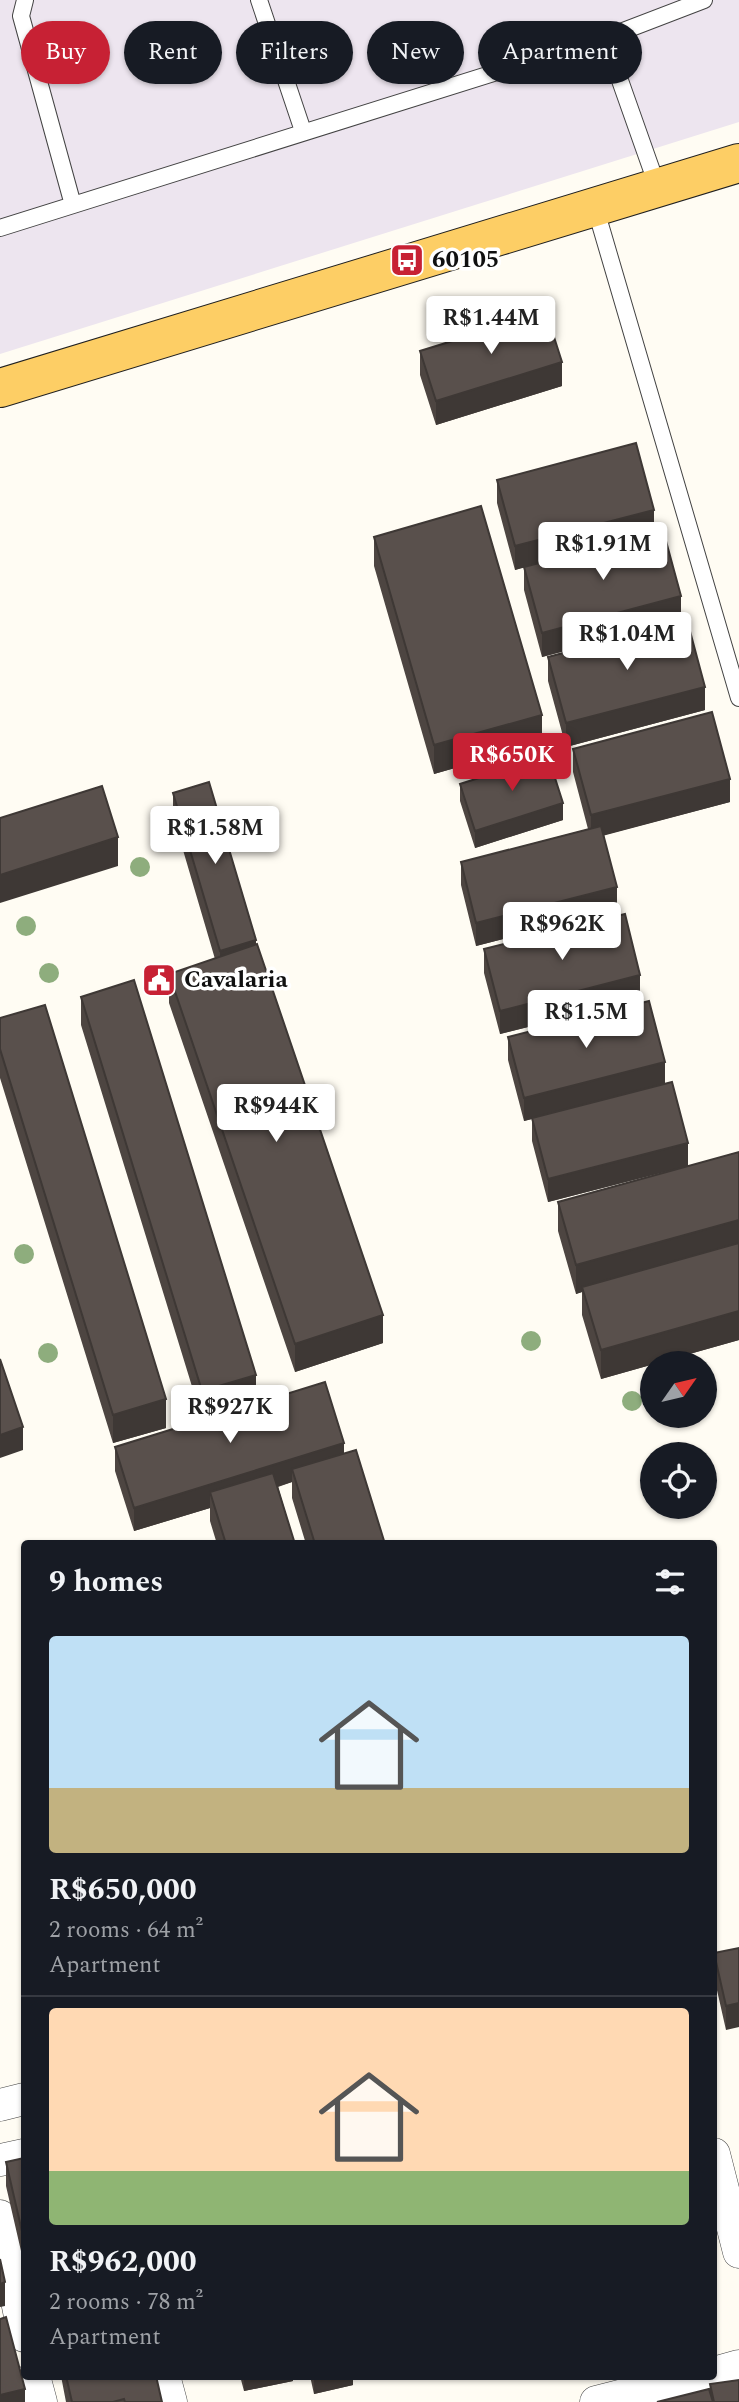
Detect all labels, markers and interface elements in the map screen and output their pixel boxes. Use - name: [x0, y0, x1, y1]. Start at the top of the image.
- chip: Buy: [21, 21, 110, 84]
- chip: Rent: [124, 21, 222, 84]
- chip: Filters: [236, 21, 353, 84]
- chip: New: [367, 21, 464, 84]
- chip: Apartment: [478, 21, 642, 84]
- bus stop icon: 60105: [388, 241, 426, 279]
- place label: 60105: [432, 242, 499, 278]
- pin: R$1.44M: [426, 296, 556, 356]
- text: R$1.44M: [442, 301, 540, 336]
- pin: R$1.91M: [538, 522, 668, 582]
- text: R$1.91M: [554, 527, 652, 562]
- pin: R$1.04M: [562, 612, 692, 672]
- text: R$1.04M: [578, 617, 676, 652]
- pin: R$650K: [455, 734, 569, 793]
- text: R$650K: [469, 738, 555, 773]
- pin: R$1.58M: [150, 806, 280, 866]
- text: R$1.58M: [166, 811, 264, 846]
- pin: R$962K: [505, 902, 619, 962]
- text: R$962K: [519, 907, 605, 942]
- public building icon: Cavalaria: [140, 961, 178, 999]
- place label: Cavalaria: [184, 962, 289, 998]
- pin: R$1.5M: [529, 990, 643, 1050]
- text: R$1.5M: [544, 995, 628, 1030]
- pin: R$944K: [219, 1084, 333, 1144]
- text: R$944K: [233, 1089, 319, 1124]
- north arrow: [640, 1351, 718, 1428]
- map controls: [640, 1351, 717, 1519]
- pin: R$927K: [173, 1386, 287, 1445]
- text: R$927K: [187, 1390, 273, 1425]
- button: locate: [640, 1442, 717, 1519]
- text: 9 homes: [49, 1559, 163, 1605]
- icon: filters: [651, 1563, 689, 1601]
- icon: home: [306, 1682, 432, 1808]
- text: R$650,000: [49, 1867, 197, 1913]
- text: 2 rooms · 64 m²: [49, 1913, 203, 1948]
- text: Apartment: [49, 1948, 161, 1983]
- icon: home: [306, 2054, 432, 2180]
- text: R$962,000: [49, 2239, 197, 2285]
- text: 2 rooms · 78 m²: [49, 2285, 203, 2320]
- text: Apartment: [49, 2320, 161, 2355]

